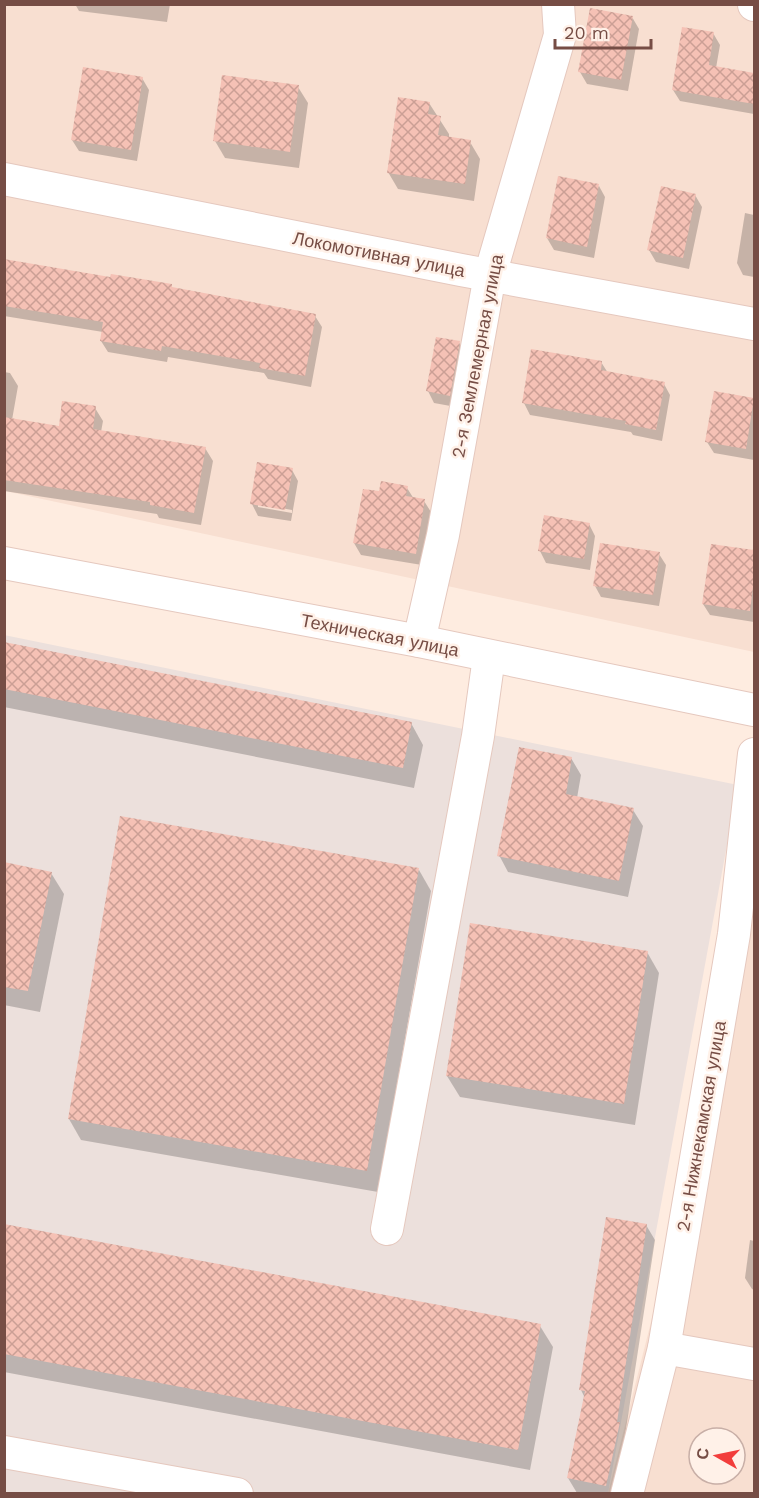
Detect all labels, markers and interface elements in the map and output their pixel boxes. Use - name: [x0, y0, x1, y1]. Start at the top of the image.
- scale bar: [555, 12, 651, 50]
- text: 20 m: [564, 22, 609, 43]
- street label: Локомотивная улица: [291, 227, 468, 281]
- street label: 2-я Землемерная улица: [447, 252, 507, 459]
- street label: Техническая улица: [299, 609, 462, 661]
- street label: 2-я Нижнекамская улица: [672, 1018, 730, 1233]
- north arrow: [687, 1426, 747, 1486]
- text: С: [692, 1446, 713, 1461]

